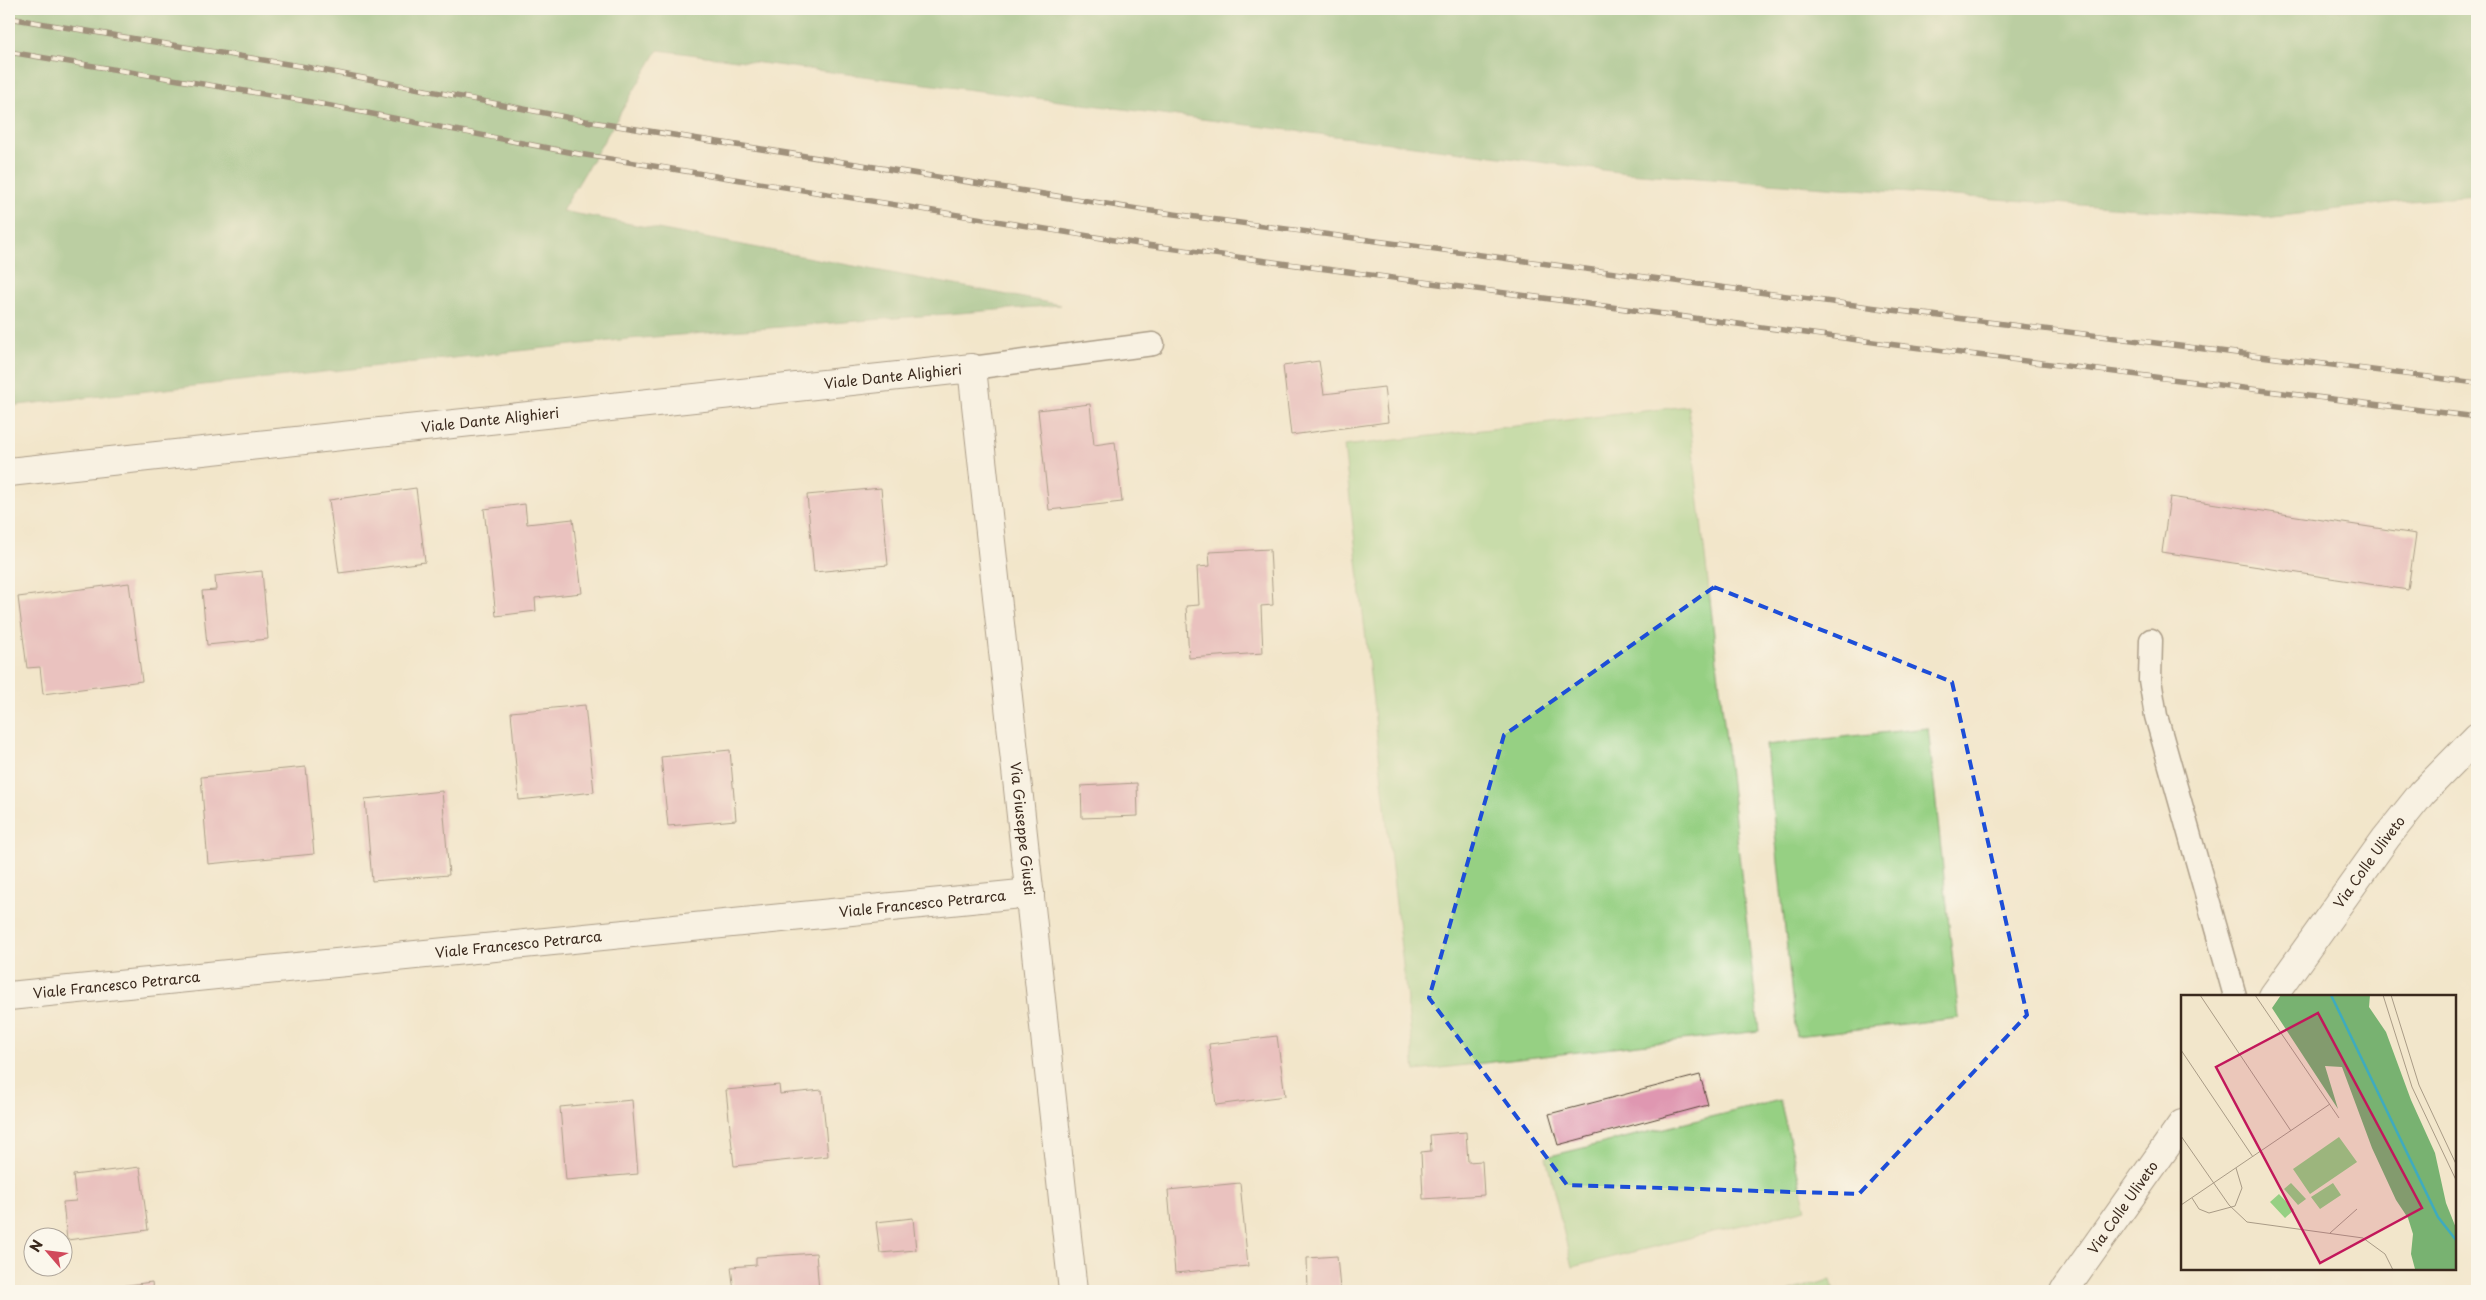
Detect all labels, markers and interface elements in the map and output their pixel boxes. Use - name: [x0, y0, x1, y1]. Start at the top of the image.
- street label: Viale Dante Alighieri: [823, 358, 963, 394]
- street label: Viale Dante Alighieri: [420, 402, 560, 437]
- street label: Via Giuseppe Giusti: [1005, 761, 1041, 897]
- street label: Via Colle Uliveto: [2328, 811, 2410, 912]
- street label: Viale Francesco Petrarca: [838, 884, 1007, 922]
- street label: Viale Francesco Petrarca: [434, 925, 603, 963]
- street label: Viale Francesco Petrarca: [32, 966, 201, 1004]
- inset map: [2181, 995, 2456, 1270]
- street label: Via Colle Uliveto: [2082, 1156, 2163, 1258]
- north arrow: [22, 1228, 72, 1278]
- text: N: [24, 1236, 48, 1255]

